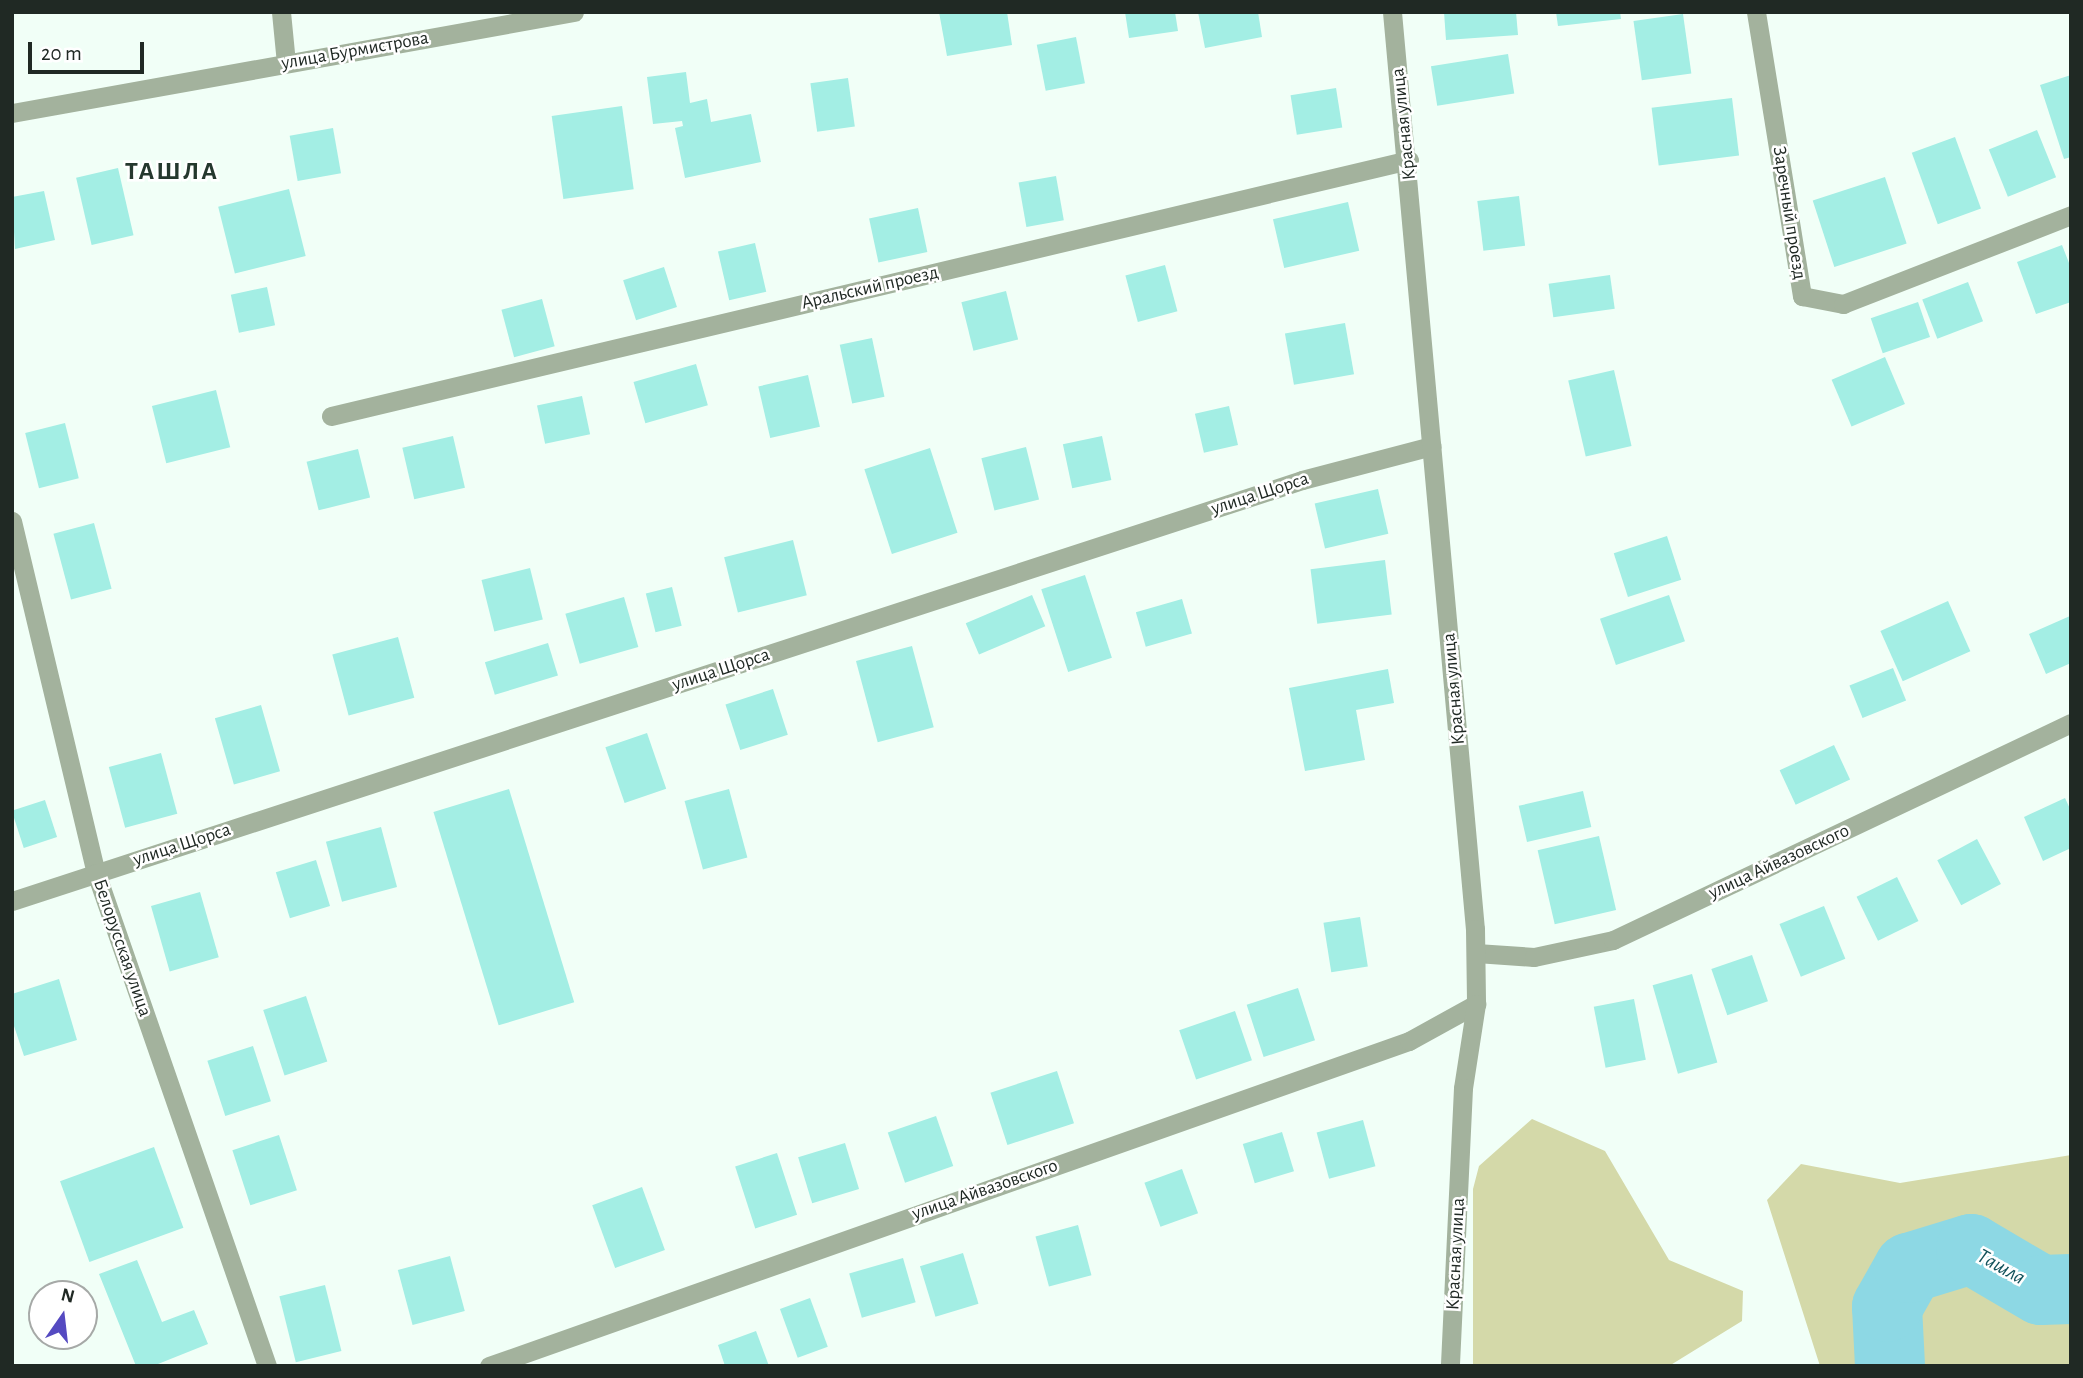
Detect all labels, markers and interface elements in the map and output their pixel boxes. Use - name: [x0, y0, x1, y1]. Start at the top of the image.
- street label: улица Бурмистрова: [280, 27, 430, 75]
- scale bar: [32, 28, 147, 72]
- text: 20 m: [41, 43, 82, 64]
- street label: Красная улица: [1387, 67, 1421, 181]
- street label: Заречный проезд: [1767, 145, 1811, 281]
- district label: ТАШЛА: [126, 156, 218, 188]
- street label: Аральский проезд: [799, 261, 941, 315]
- street label: улица Щорса: [1208, 468, 1312, 520]
- street label: Красная улица: [1438, 632, 1470, 746]
- street label: улица Щорса: [669, 644, 773, 696]
- street label: улица Щорса: [130, 819, 234, 871]
- street label: улица Айвазовского: [1705, 819, 1853, 905]
- street label: Белорусская улица: [88, 876, 156, 1020]
- street label: улица Айвазовского: [909, 1154, 1061, 1226]
- street label: Красная улица: [1442, 1197, 1470, 1311]
- water label: Ташла: [1973, 1244, 2029, 1290]
- north arrow: [28, 1280, 98, 1350]
- text: N: [59, 1285, 76, 1307]

